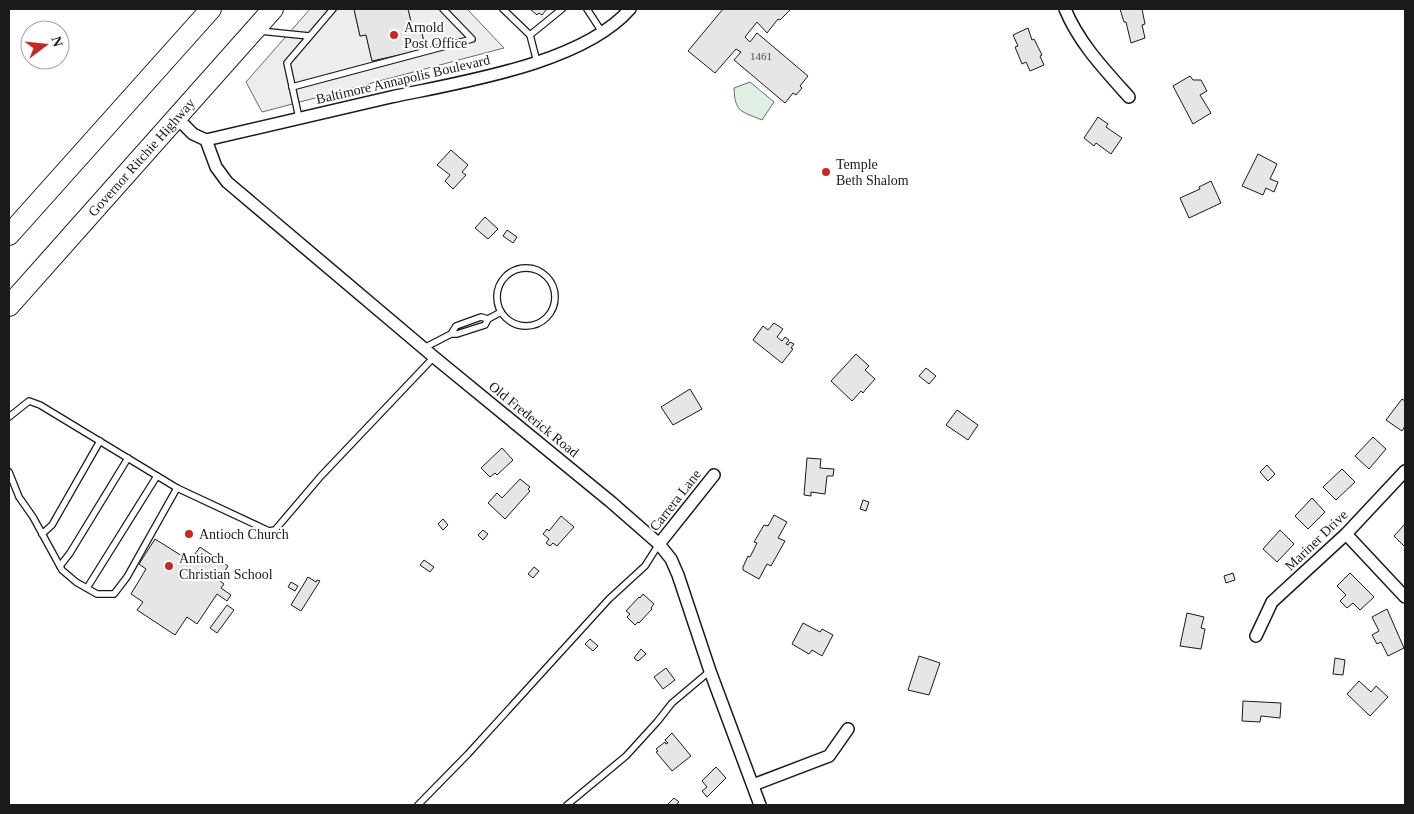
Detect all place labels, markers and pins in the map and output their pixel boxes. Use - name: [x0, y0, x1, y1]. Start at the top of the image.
- place label: Arnold Post Office: [404, 20, 467, 51]
- marker: Arnold Post Office: [388, 29, 400, 41]
- place label: Temple Beth Shalom: [836, 157, 909, 188]
- marker: Temple Beth Shalom: [820, 166, 832, 178]
- place label: Antioch Church: [199, 527, 289, 542]
- marker: Antioch Church: [183, 528, 195, 540]
- place label: Antioch Christian School: [179, 551, 273, 582]
- marker: Antioch Christian School: [163, 560, 175, 572]

